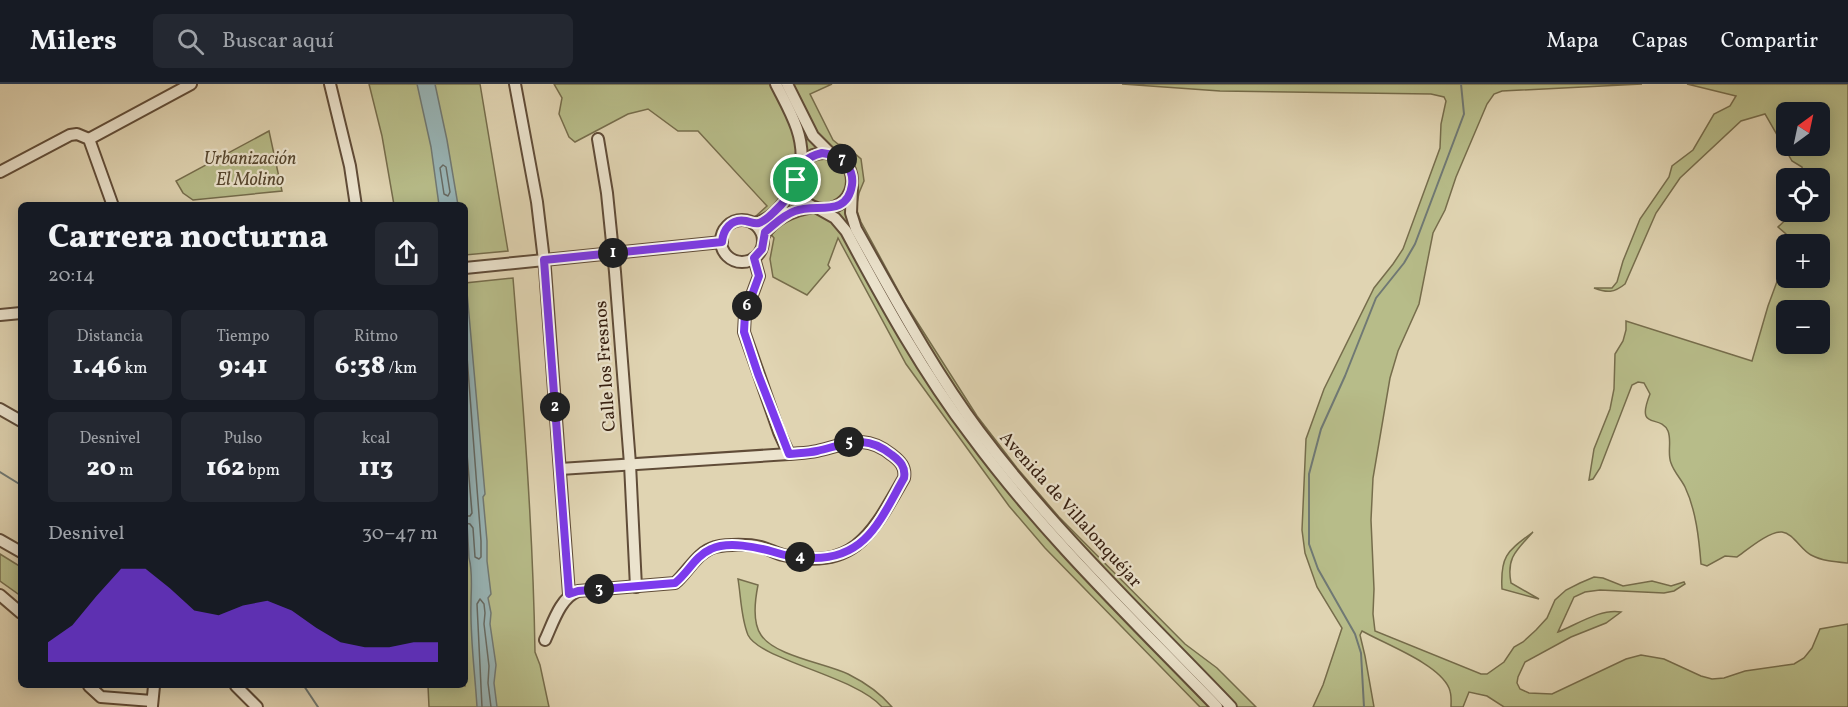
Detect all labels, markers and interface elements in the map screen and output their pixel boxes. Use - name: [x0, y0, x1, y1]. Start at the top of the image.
- search box: [153, 14, 573, 68]
- text: Milers: [30, 22, 117, 61]
- icon: search: [174, 25, 207, 58]
- text: Buscar aquí: [222, 26, 334, 57]
- text: Mapa: [1547, 27, 1599, 56]
- text: Capas: [1632, 27, 1688, 56]
- text: Compartir: [1721, 27, 1818, 56]
- north arrow: [1776, 102, 1830, 156]
- map controls: [1776, 102, 1830, 354]
- pin: 7: [827, 144, 857, 174]
- park label: Urbanización El Molino: [204, 147, 296, 193]
- text: 7: [838, 148, 846, 170]
- pin: [770, 154, 821, 205]
- icon: arrive: [779, 163, 812, 196]
- button: locate: [1776, 168, 1830, 222]
- text: Carrera nocturna: [48, 216, 328, 262]
- button: share: [375, 222, 438, 285]
- button: +: [1776, 234, 1830, 288]
- pin: 1: [598, 238, 628, 268]
- text: 1: [610, 242, 616, 264]
- text: 20:14: [48, 262, 95, 290]
- pin: 6: [732, 291, 762, 321]
- text: 6: [743, 295, 751, 317]
- street label: Calle los Fresnos: [589, 300, 623, 432]
- button: −: [1776, 300, 1830, 354]
- text: Distancia: [77, 326, 143, 348]
- text: Tiempo: [217, 326, 269, 348]
- text: Ritmo: [354, 326, 398, 348]
- text: 1.46: [72, 348, 121, 384]
- text: 9:41: [219, 348, 267, 384]
- text: 6:38: [335, 348, 385, 384]
- text: km: [121, 358, 148, 380]
- text: /km: [385, 358, 417, 380]
- pin: 2: [540, 392, 570, 422]
- text: 2: [551, 396, 559, 418]
- street label: Avenida de Villalonquéjar: [993, 426, 1147, 594]
- pin: 5: [834, 427, 864, 457]
- text: Desnivel: [79, 428, 141, 450]
- text: Pulso: [224, 428, 262, 450]
- text: kcal: [362, 428, 390, 450]
- text: 5: [845, 431, 853, 453]
- text: 20: [87, 450, 116, 486]
- text: 162: [206, 450, 245, 486]
- text: 113: [359, 450, 393, 486]
- text: m: [116, 460, 133, 482]
- text: bpm: [245, 460, 280, 482]
- text: Desnivel: [48, 520, 124, 548]
- text: 30–47 m: [362, 520, 438, 548]
- pin: 4: [785, 542, 815, 572]
- text: 4: [795, 546, 805, 568]
- pin: 3: [584, 574, 614, 604]
- text: 3: [595, 578, 603, 600]

